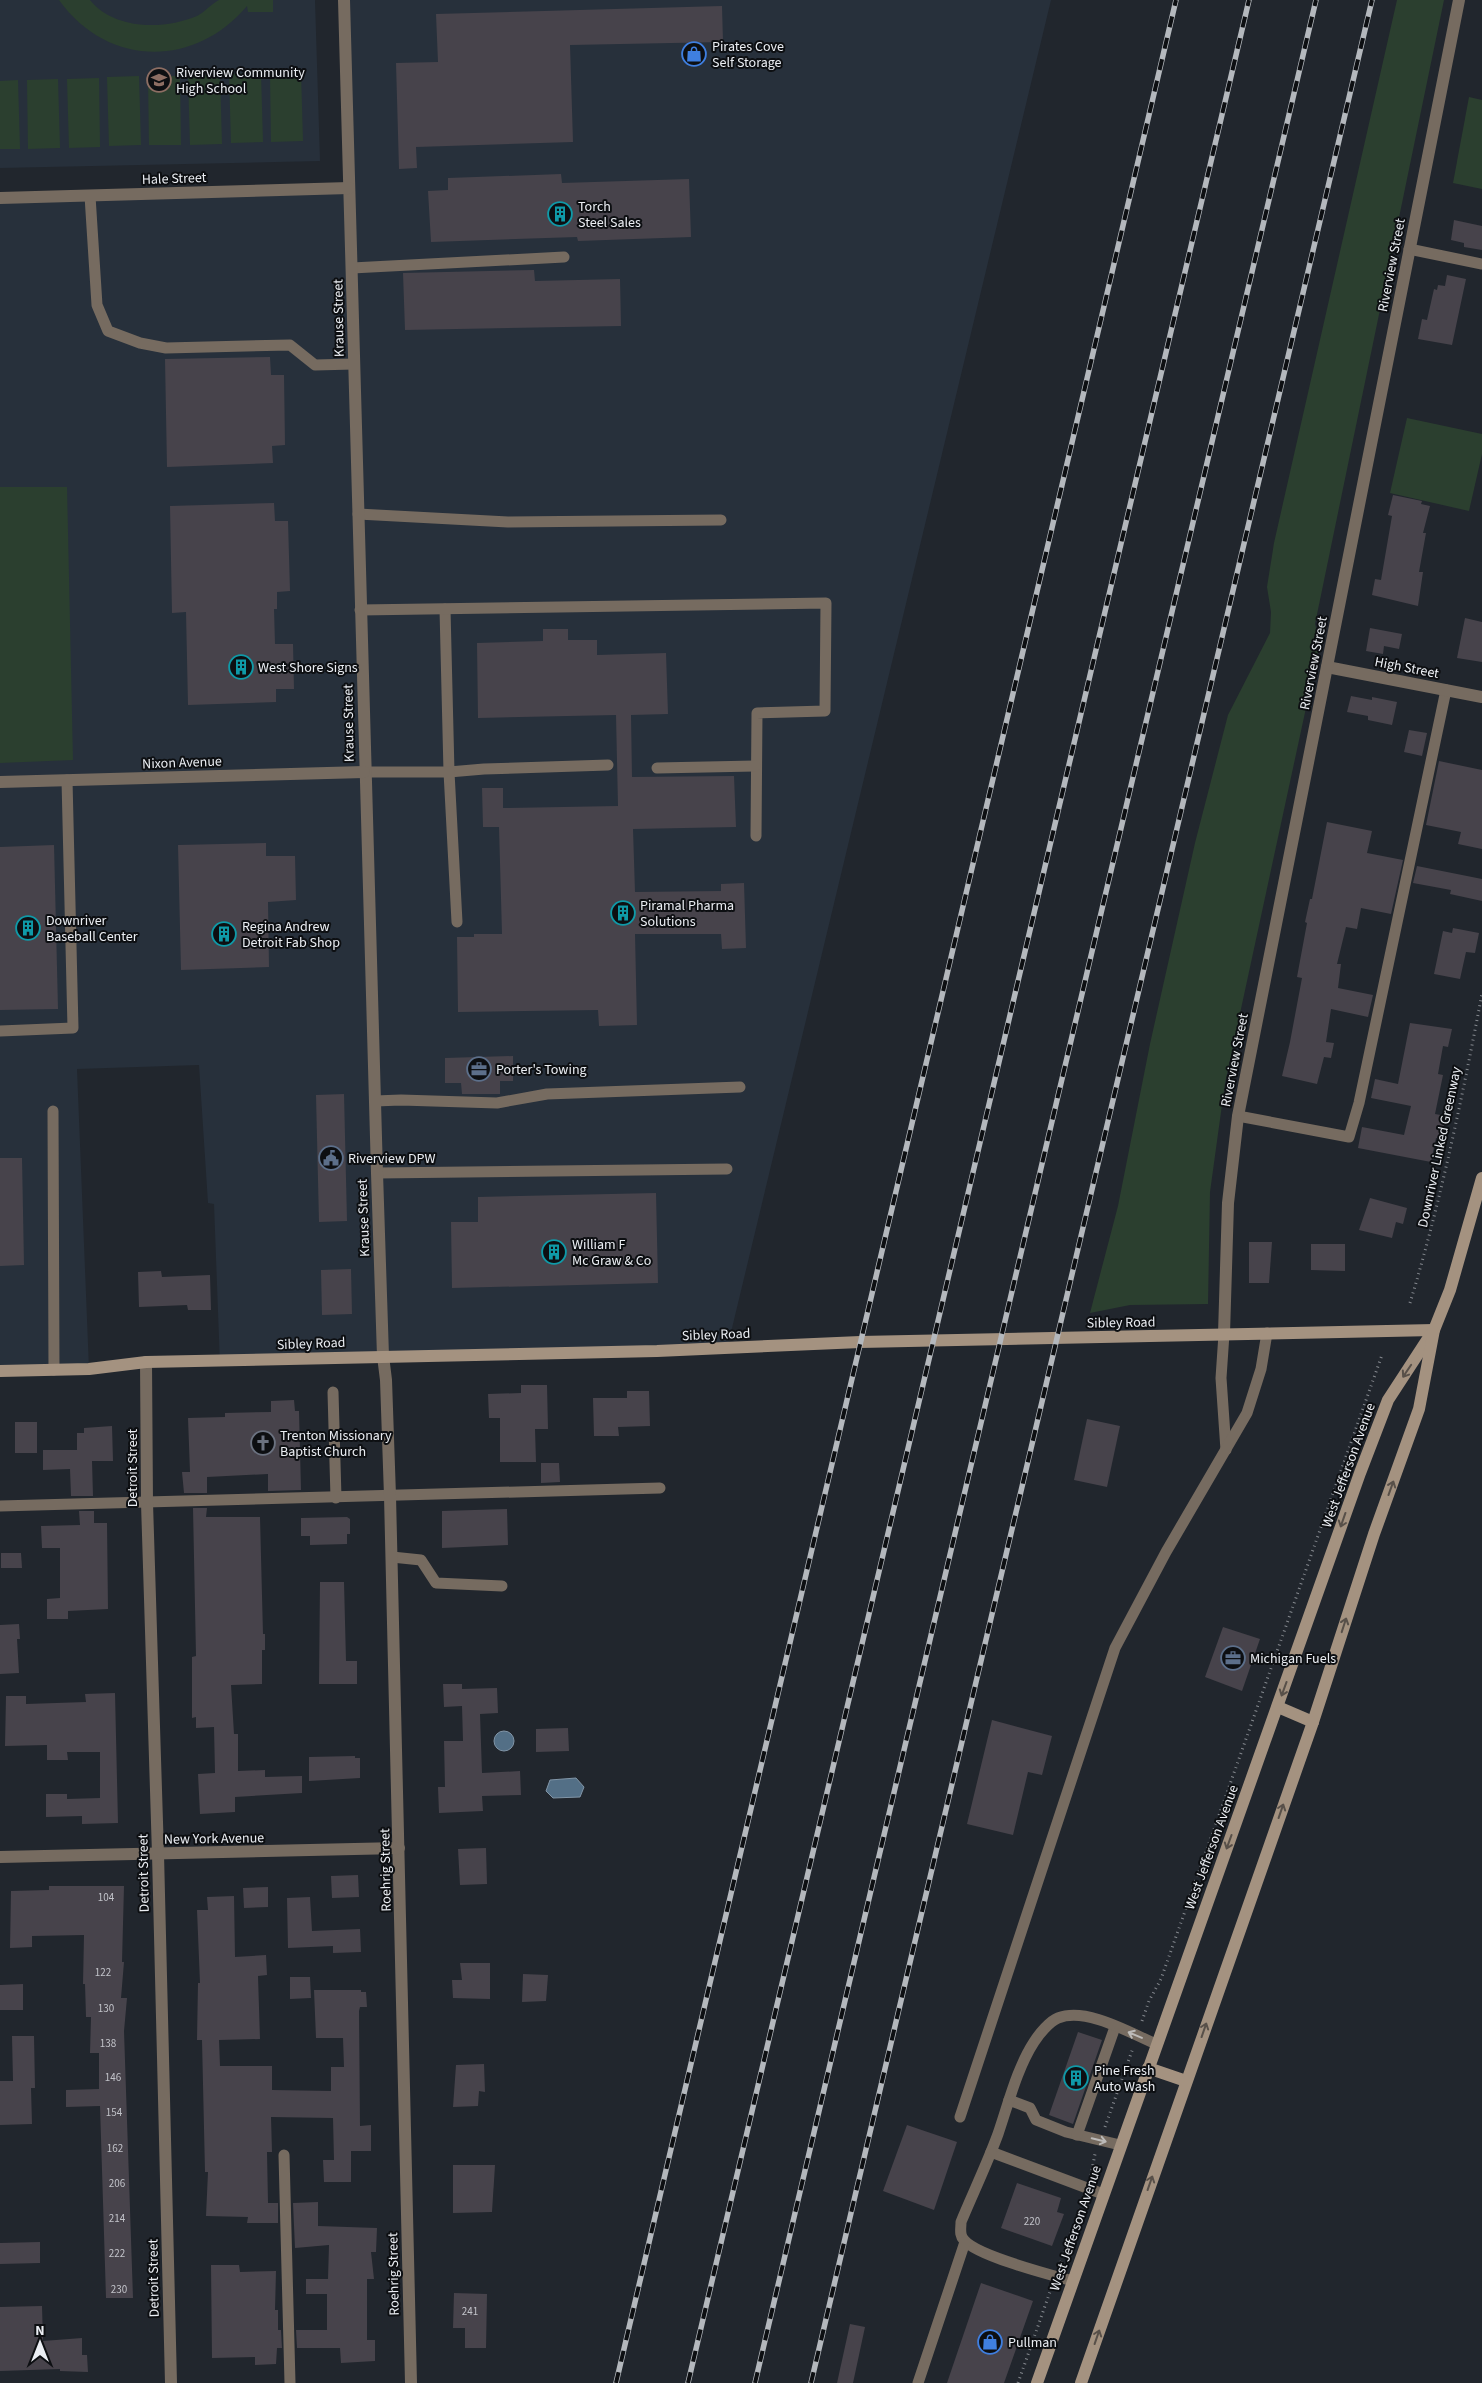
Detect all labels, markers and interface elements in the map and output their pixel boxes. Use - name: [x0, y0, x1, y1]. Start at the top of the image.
- place label: Pirates Cove Self Storage: [712, 37, 784, 73]
- shop icon: Pirates Cove Self Storage: [681, 41, 707, 67]
- place label: Riverview Community High School: [176, 63, 305, 99]
- school or university icon: Riverview Community High School: [146, 67, 172, 93]
- street label: Hale Street: [141, 168, 207, 190]
- place label: Torch Steel Sales: [578, 197, 641, 233]
- building icon: Torch Steel Sales: [547, 201, 573, 227]
- street label: Riverview Street: [1373, 216, 1411, 314]
- street label: Krause Street: [328, 279, 350, 357]
- street label: Riverview Street: [1295, 614, 1333, 712]
- street label: High Street: [1373, 652, 1441, 684]
- building icon: West Shore Signs: [228, 654, 254, 680]
- place label: West Shore Signs: [258, 658, 358, 678]
- street label: Krause Street: [338, 684, 360, 762]
- street label: Nixon Avenue: [142, 752, 222, 774]
- place label: Piramal Pharma Solutions: [640, 896, 734, 932]
- building icon: Piramal Pharma Solutions: [610, 900, 636, 926]
- place label: Downriver Baseball Center: [46, 911, 138, 947]
- building icon: Downriver Baseball Center: [15, 915, 41, 941]
- place label: Regina Andrew Detroit Fab Shop: [242, 917, 340, 953]
- building icon: Regina Andrew Detroit Fab Shop: [211, 921, 237, 947]
- street label: Riverview Street: [1216, 1011, 1254, 1109]
- office icon: Porter's Towing: [466, 1056, 492, 1082]
- place label: Porter's Towing: [496, 1060, 587, 1080]
- street label: Downriver Linked Greenway: [1413, 1065, 1467, 1229]
- public building icon: Riverview DPW: [318, 1145, 344, 1171]
- place label: Riverview DPW: [348, 1149, 435, 1169]
- street label: Krause Street: [353, 1178, 375, 1257]
- place label: William F Mc Graw & Co: [572, 1235, 651, 1271]
- building icon: William F Mc Graw & Co: [541, 1239, 567, 1265]
- street label: Sibley Road: [1087, 1312, 1156, 1334]
- street label: Sibley Road: [681, 1324, 751, 1346]
- street label: Sibley Road: [276, 1333, 346, 1355]
- one-way arrow: [1402, 1363, 1412, 1377]
- street label: West Jefferson Avenue: [1317, 1400, 1381, 1531]
- place label: Trenton Missionary Baptist Church: [280, 1426, 392, 1462]
- street label: Detroit Street: [123, 1428, 143, 1507]
- church icon: Trenton Missionary Baptist Church: [250, 1430, 276, 1456]
- one-way arrow: [1387, 1481, 1396, 1496]
- one-way arrow: [1338, 1511, 1348, 1527]
- one-way arrow: [1340, 1618, 1349, 1634]
- office icon: Michigan Fuels: [1220, 1645, 1246, 1671]
- place label: Michigan Fuels: [1250, 1649, 1336, 1669]
- one-way arrow: [1279, 1681, 1288, 1697]
- street label: West Jefferson Avenue: [1180, 1782, 1244, 1913]
- one-way arrow: [1277, 1803, 1286, 1819]
- street label: New York Avenue: [164, 1828, 264, 1850]
- street label: Roehrig Street: [375, 1828, 397, 1912]
- street label: Detroit Street: [133, 1833, 155, 1912]
- one-way arrow: [1224, 1834, 1233, 1849]
- house number: 104: [98, 1890, 115, 1905]
- house number: 122: [95, 1965, 111, 1980]
- house number: 130: [98, 2001, 114, 2016]
- one-way arrow: [1200, 2023, 1209, 2038]
- one-way arrow: [1128, 2030, 1143, 2039]
- house number: 138: [100, 2036, 117, 2051]
- place label: Pine Fresh Auto Wash: [1094, 2061, 1155, 2097]
- building icon: Pine Fresh Auto Wash: [1063, 2065, 1089, 2091]
- house number: 146: [105, 2070, 122, 2085]
- house number: 154: [106, 2105, 123, 2120]
- one-way arrow: [1090, 2136, 1106, 2145]
- house number: 162: [107, 2141, 123, 2156]
- street label: West Jefferson Avenue: [1045, 2163, 1107, 2294]
- house number: 206: [109, 2176, 126, 2191]
- one-way arrow: [1146, 2176, 1156, 2192]
- house number: 214: [109, 2211, 126, 2226]
- house number: 220: [1024, 2214, 1040, 2229]
- street label: Roehrig Street: [383, 2232, 405, 2316]
- street label: Detroit Street: [143, 2238, 165, 2317]
- house number: 222: [109, 2246, 125, 2261]
- house number: 230: [111, 2282, 127, 2297]
- house number: 241: [462, 2304, 478, 2319]
- north arrow: [15, 2318, 65, 2368]
- text: N: [35, 2321, 45, 2341]
- shop icon: Pullman: [977, 2329, 1003, 2355]
- one-way arrow: [1093, 2329, 1103, 2345]
- place label: Pullman: [1008, 2333, 1057, 2353]

